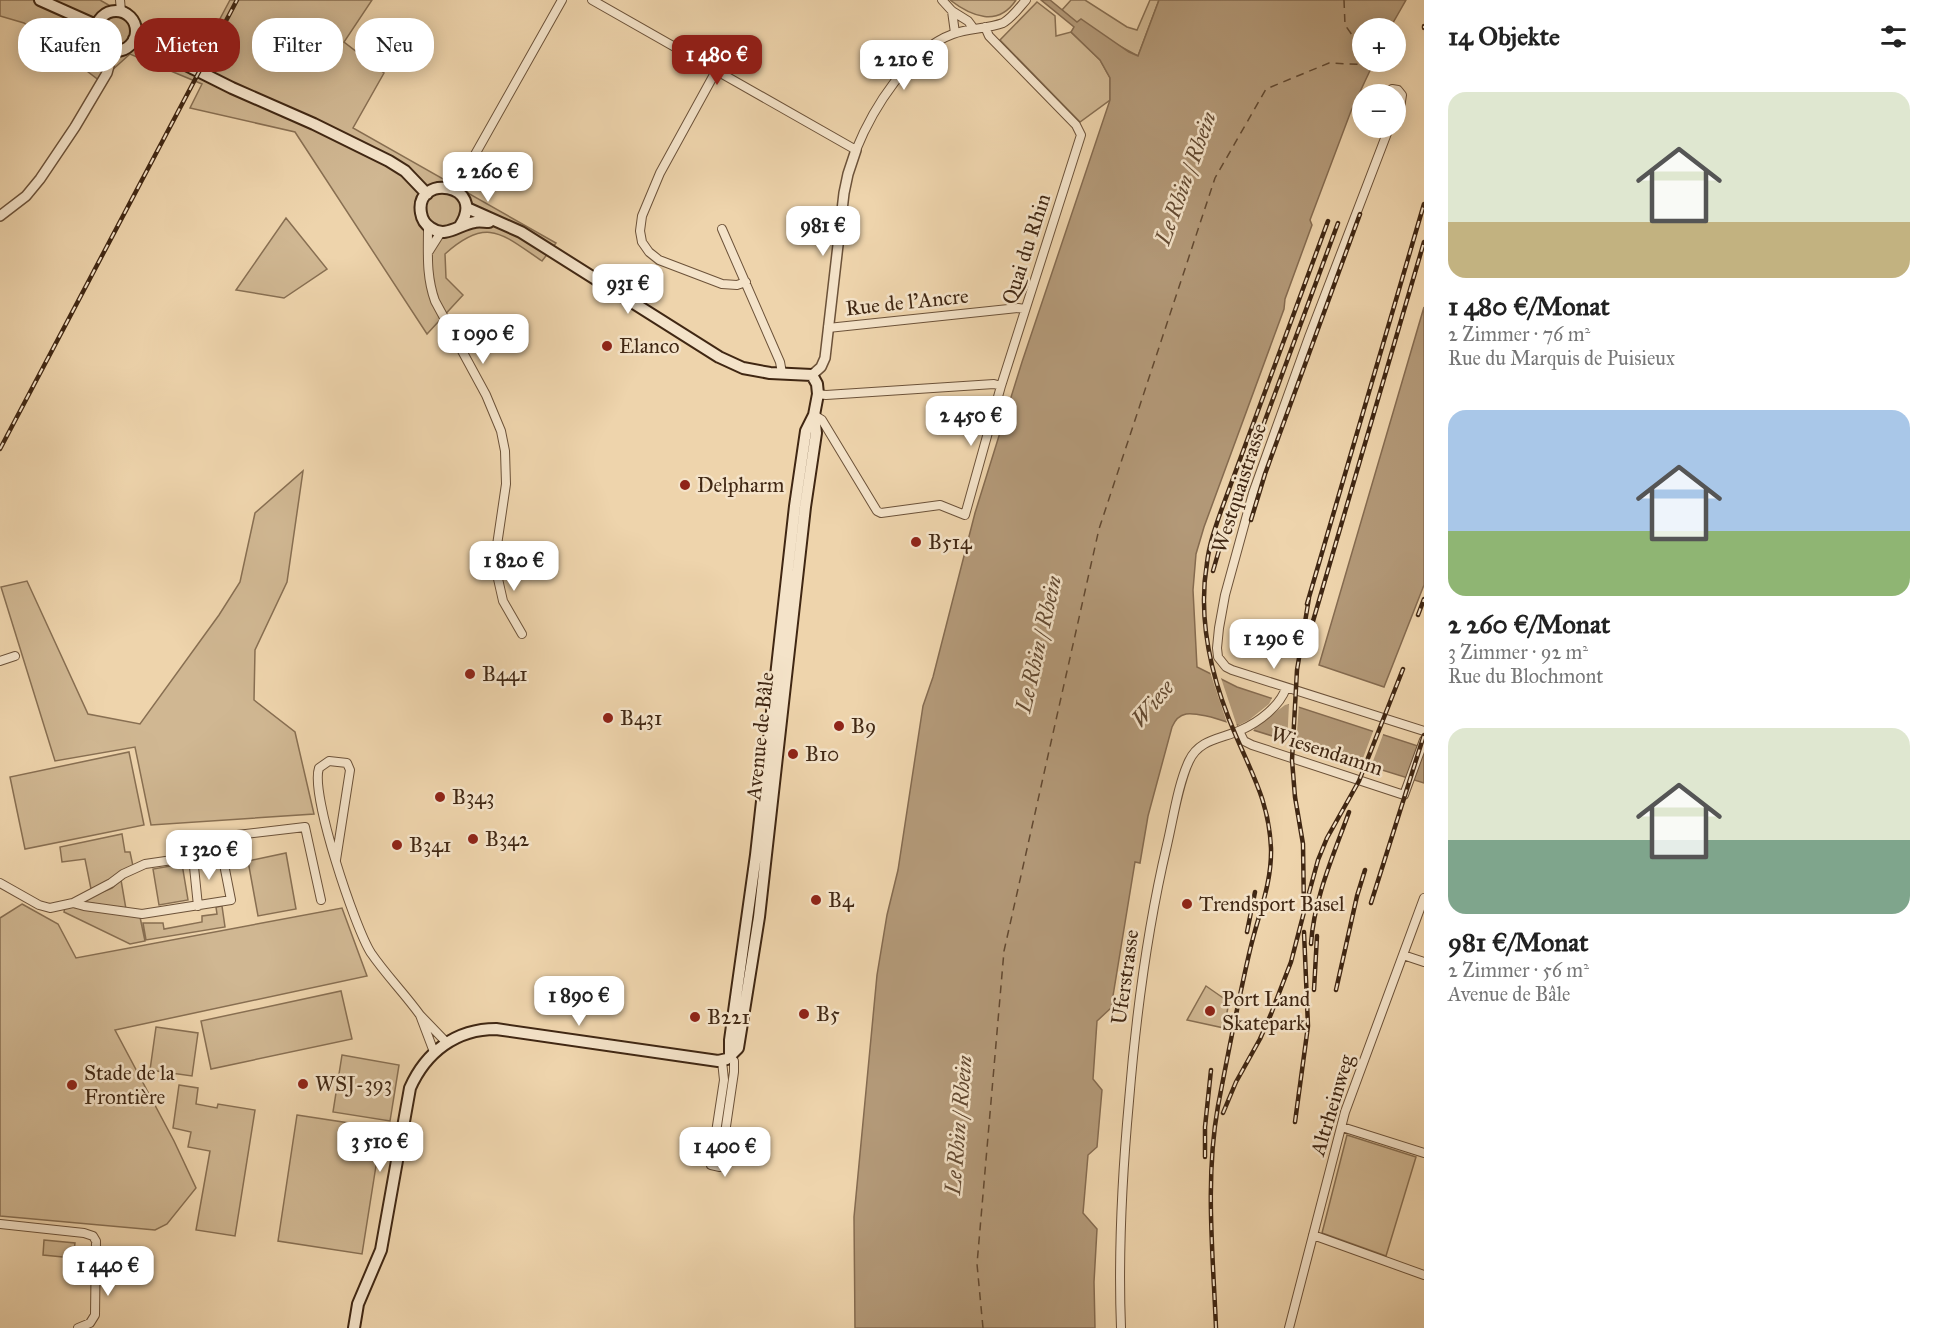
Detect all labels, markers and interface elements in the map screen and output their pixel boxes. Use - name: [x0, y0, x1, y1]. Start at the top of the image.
- chip: Kaufen: [18, 18, 122, 72]
- chip: Mieten: [134, 18, 240, 72]
- chip: Filter: [252, 18, 343, 72]
- chip: Neu: [355, 18, 434, 72]
- map controls: [1352, 18, 1406, 138]
- button: +: [1352, 18, 1406, 72]
- text: 14 Objekte: [1448, 20, 1560, 52]
- icon: filters: [1877, 20, 1910, 53]
- pin: 1 480 €: [662, 35, 772, 86]
- pin: 2 210 €: [849, 40, 959, 91]
- text: 1 480 €: [686, 42, 748, 66]
- text: 2 210 €: [874, 47, 934, 71]
- button: −: [1352, 84, 1406, 138]
- water label: Le Rhin / Rhein: [1149, 107, 1222, 249]
- icon: home: [1625, 131, 1733, 239]
- pin: 2 260 €: [433, 152, 543, 203]
- text: 2 260 €: [457, 159, 519, 183]
- street label: Quai du Rhin: [996, 190, 1056, 308]
- pin: 981 €: [781, 206, 865, 257]
- text: 981 €: [800, 213, 846, 237]
- pin: 931 €: [586, 264, 670, 315]
- text: 931 €: [606, 271, 650, 295]
- street label: Rue de l'Ancre: [844, 283, 970, 321]
- text: 1 480 €/Monat: [1448, 290, 1610, 322]
- pin: 1 090 €: [428, 314, 538, 365]
- text: 1 090 €: [452, 321, 514, 345]
- text: 2 Zimmer · 76 m²: [1448, 322, 1590, 346]
- place label: Elanco: [619, 333, 680, 359]
- marker: Elanco: [600, 339, 614, 353]
- text: Rue du Marquis de Puisieux: [1448, 346, 1675, 370]
- pin: 2 450 €: [916, 396, 1026, 447]
- text: 2 450 €: [940, 403, 1002, 427]
- street label: Westquaistrasse: [1206, 420, 1272, 556]
- icon: home: [1625, 449, 1733, 557]
- place label: Delpharm: [697, 472, 785, 498]
- marker: Delpharm: [678, 478, 692, 492]
- place label: B514: [928, 529, 973, 555]
- marker: B514: [909, 535, 923, 549]
- pin: 1 820 €: [459, 541, 569, 592]
- text: 1 820 €: [484, 548, 544, 572]
- water label: Le Rhin / Rhein: [1009, 573, 1067, 716]
- text: 2 260 €/Monat: [1448, 608, 1610, 640]
- pin: 1 290 €: [1219, 619, 1329, 670]
- text: 1 290 €: [1244, 626, 1304, 650]
- text: 3 Zimmer · 92 m²: [1448, 640, 1588, 664]
- place label: B441: [482, 661, 528, 687]
- text: Rue du Blochmont: [1448, 664, 1603, 688]
- marker: B441: [463, 667, 477, 681]
- street label: Avenue de Bâle: [740, 670, 780, 802]
- water label: Wiese: [1125, 674, 1180, 732]
- place label: B431: [620, 705, 662, 731]
- marker: B431: [601, 711, 615, 725]
- place label: B9: [851, 713, 876, 739]
- marker: B9: [832, 719, 846, 733]
- street label: Wiesendamm: [1267, 721, 1387, 782]
- place label: B10: [805, 741, 839, 767]
- marker: B10: [786, 747, 800, 761]
- icon: home: [1625, 767, 1733, 875]
- place label: B343: [452, 784, 494, 810]
- marker: B343: [433, 790, 447, 804]
- place label: B342: [485, 826, 530, 852]
- pin: 1 320 €: [154, 830, 264, 881]
- place label: B341: [409, 832, 451, 858]
- marker: B342: [466, 832, 480, 846]
- text: 1 320 €: [180, 837, 238, 861]
- marker: B341: [390, 838, 404, 852]
- place label: B4: [828, 887, 855, 913]
- place label: Trendsport Basel: [1199, 891, 1345, 917]
- marker: B4: [809, 893, 823, 907]
- marker: Trendsport Basel: [1180, 897, 1194, 911]
- text: 981 €/Monat: [1448, 926, 1588, 958]
- street label: Uferstrasse: [1105, 928, 1145, 1026]
- text: 2 Zimmer · 56 m²: [1448, 958, 1589, 982]
- pin: 1 890 €: [524, 976, 634, 1027]
- text: Avenue de Bâle: [1448, 982, 1570, 1006]
- text: 1 890 €: [548, 983, 610, 1007]
- place label: Port Land Skatepark: [1222, 986, 1311, 1036]
- place label: B5: [816, 1001, 840, 1027]
- place label: B221: [707, 1004, 750, 1030]
- marker: Port Land Skatepark: [1203, 1004, 1217, 1018]
- marker: B5: [797, 1007, 811, 1021]
- marker: B221: [688, 1010, 702, 1024]
- street label: Altrheinweg: [1304, 1051, 1360, 1160]
- water label: Le Rhin / Rhein: [939, 1054, 978, 1197]
- place label: Stade de la Frontière: [84, 1060, 175, 1110]
- place label: WSJ-393: [315, 1071, 392, 1097]
- marker: WSJ-393: [296, 1077, 310, 1091]
- marker: Stade de la Frontière: [65, 1078, 79, 1092]
- pin: 3 510 €: [325, 1122, 435, 1173]
- pin: 1 400 €: [670, 1127, 780, 1178]
- text: 3 510 €: [351, 1129, 409, 1153]
- text: 1 400 €: [693, 1134, 757, 1158]
- pin: 1 440 €: [53, 1246, 163, 1297]
- text: 1 440 €: [77, 1253, 139, 1277]

